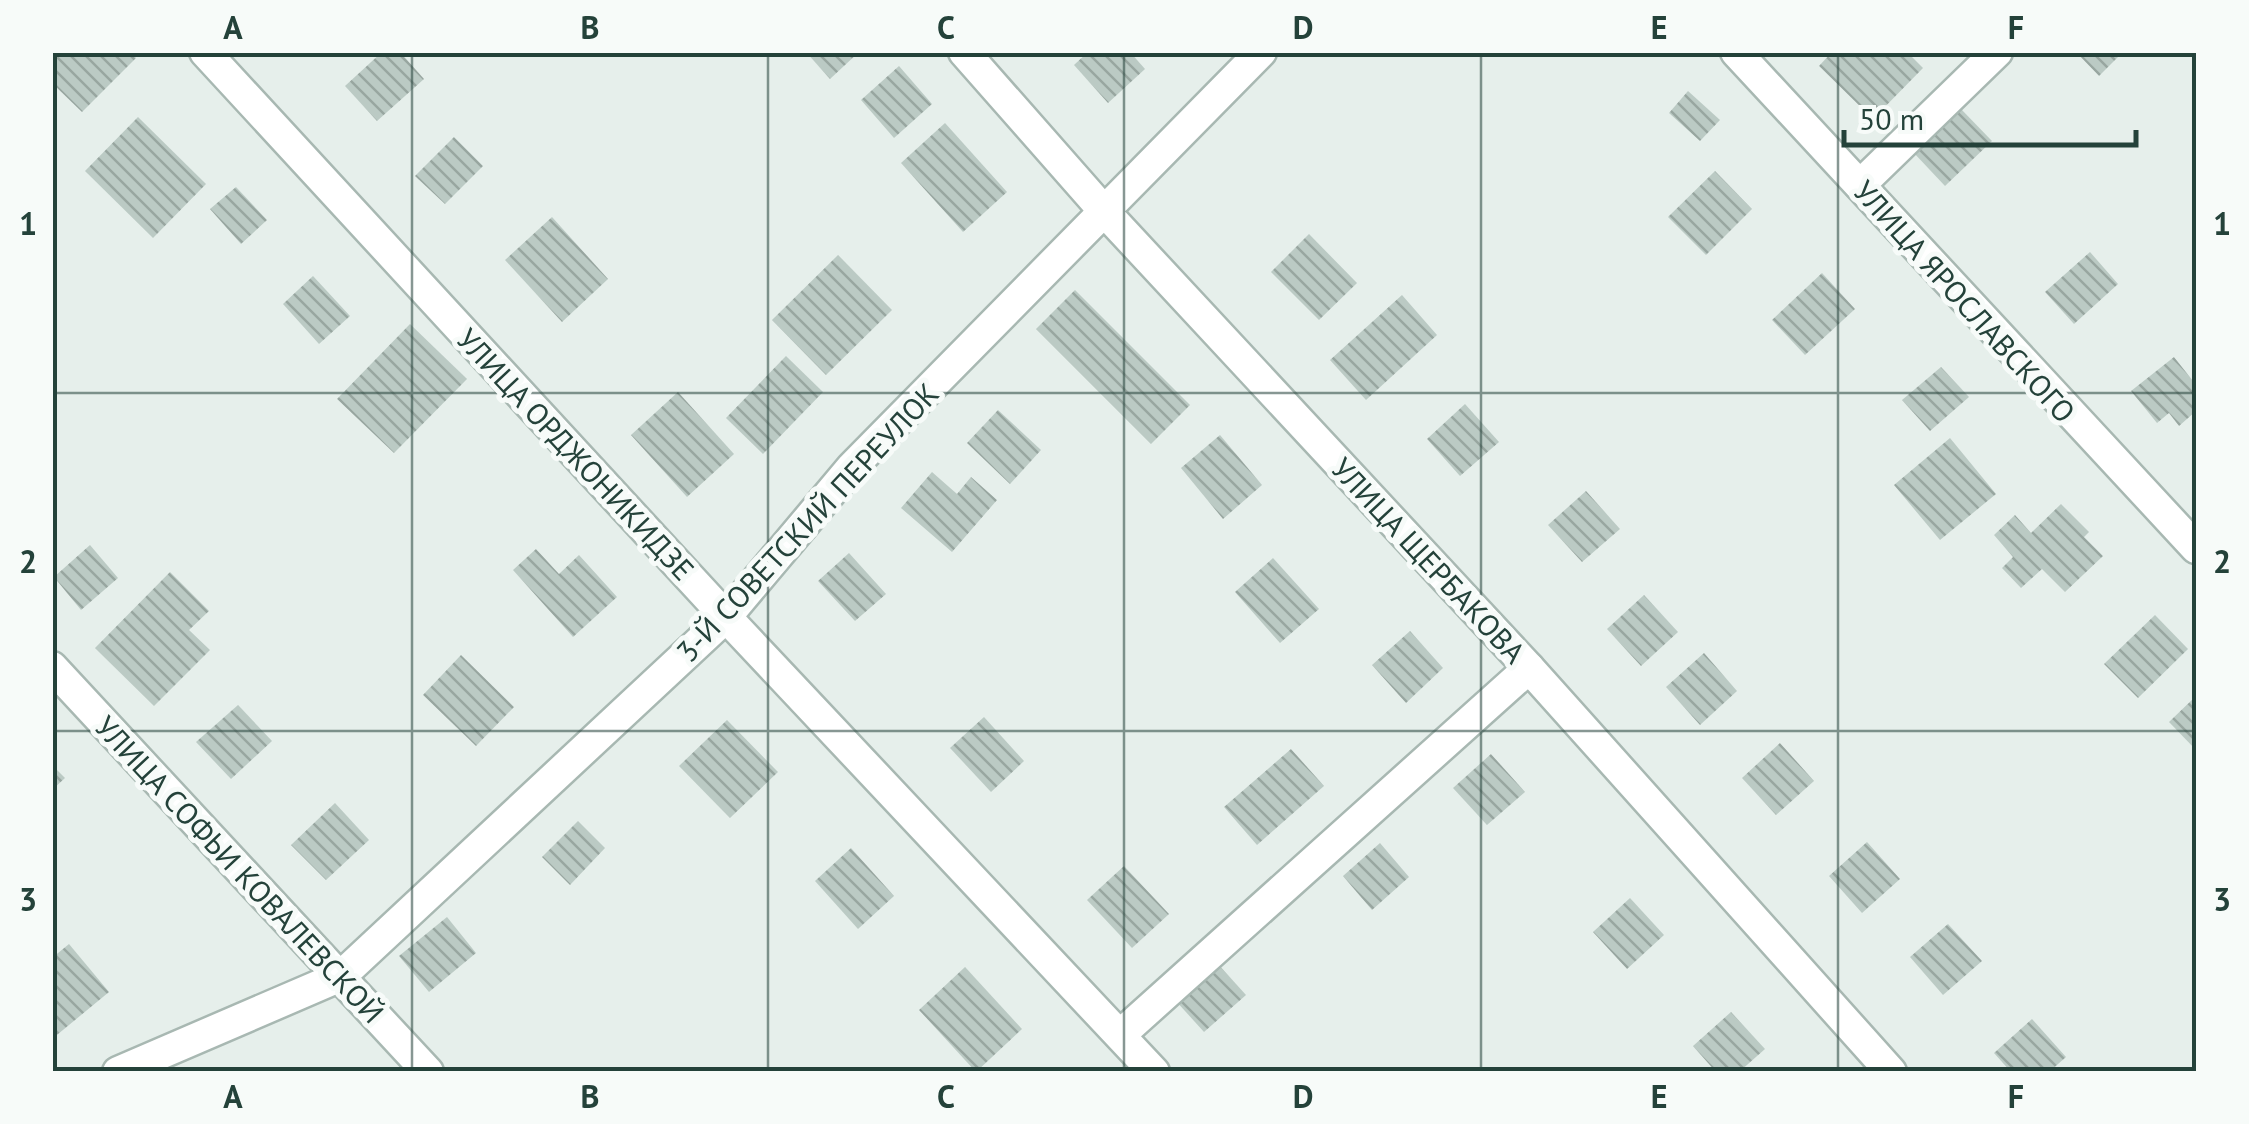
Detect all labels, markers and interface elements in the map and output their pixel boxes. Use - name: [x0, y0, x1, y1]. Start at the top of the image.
- text: A: [223, 6, 243, 48]
- text: B: [581, 6, 599, 48]
- text: C: [937, 6, 955, 48]
- text: D: [1293, 6, 1313, 48]
- text: E: [1651, 6, 1667, 48]
- text: F: [2008, 6, 2024, 48]
- scale bar: [1844, 85, 2136, 147]
- text: 50 m: [1859, 99, 1924, 138]
- street label: УЛИЦА ЯРОСЛАВСКОГО: [1846, 172, 2084, 430]
- text: 1: [19, 202, 37, 244]
- text: 1: [2213, 202, 2231, 244]
- street label: УЛИЦА ОРДЖОНИКИДЗЕ: [449, 320, 703, 588]
- street label: 3-Й СОВЕТСКИЙ ПЕРЕУЛОК: [667, 374, 947, 670]
- street label: УЛИЦА ЩЕРБАКОВА: [1324, 449, 1535, 671]
- text: 2: [19, 540, 37, 582]
- text: 2: [2213, 540, 2231, 582]
- street label: УЛИЦА СОФЬИ КОВАЛЕВСКОЙ: [87, 707, 393, 1031]
- text: 3: [19, 878, 37, 920]
- text: 3: [2213, 878, 2231, 920]
- text: A: [223, 1075, 243, 1117]
- text: B: [581, 1075, 599, 1117]
- text: C: [937, 1075, 955, 1117]
- text: D: [1293, 1075, 1313, 1117]
- text: E: [1651, 1075, 1667, 1117]
- text: F: [2008, 1075, 2024, 1117]

